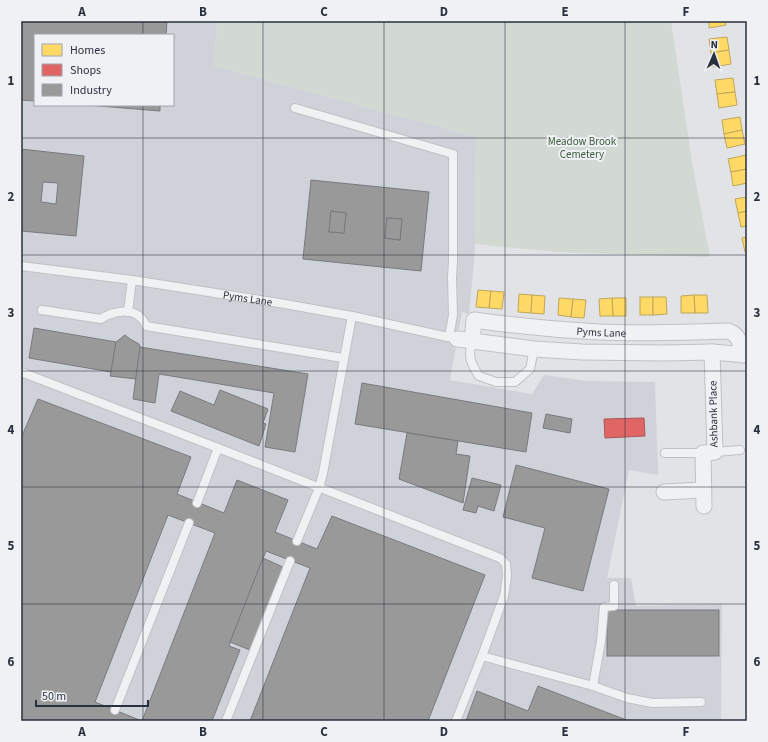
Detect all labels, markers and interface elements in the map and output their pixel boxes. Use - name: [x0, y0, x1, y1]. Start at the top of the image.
- text: A: [77, 3, 86, 21]
- text: B: [199, 3, 207, 21]
- text: C: [320, 3, 328, 21]
- text: D: [440, 3, 448, 21]
- text: E: [561, 3, 569, 21]
- text: F: [683, 3, 690, 21]
- legend: [34, 34, 174, 106]
- north arrow: [694, 34, 734, 74]
- text: N: [710, 37, 718, 52]
- text: Homes: [70, 42, 105, 59]
- text: Shops: [70, 62, 101, 79]
- text: 1: [8, 72, 15, 90]
- text: 1: [754, 72, 761, 90]
- text: Industry: [70, 82, 112, 99]
- park label: Meadow Brook Cemetery: [548, 134, 617, 162]
- text: 2: [8, 188, 15, 206]
- text: 2: [754, 188, 761, 206]
- street label: Pyms Lane: [222, 287, 274, 310]
- text: 3: [8, 304, 15, 322]
- text: 3: [754, 304, 761, 322]
- street label: Pyms Lane: [576, 324, 627, 341]
- street label: Ashbank Place: [705, 380, 722, 448]
- text: 4: [8, 421, 15, 439]
- text: 4: [754, 421, 761, 439]
- text: 5: [8, 537, 15, 555]
- text: 5: [754, 537, 761, 555]
- text: 6: [8, 653, 15, 671]
- text: 6: [754, 653, 761, 671]
- scale bar: [36, 682, 148, 708]
- text: 50 m: [42, 688, 66, 705]
- text: A: [77, 723, 86, 741]
- text: B: [199, 723, 207, 741]
- text: C: [320, 723, 328, 741]
- text: D: [440, 723, 448, 741]
- text: E: [561, 723, 569, 741]
- text: F: [683, 723, 690, 741]

